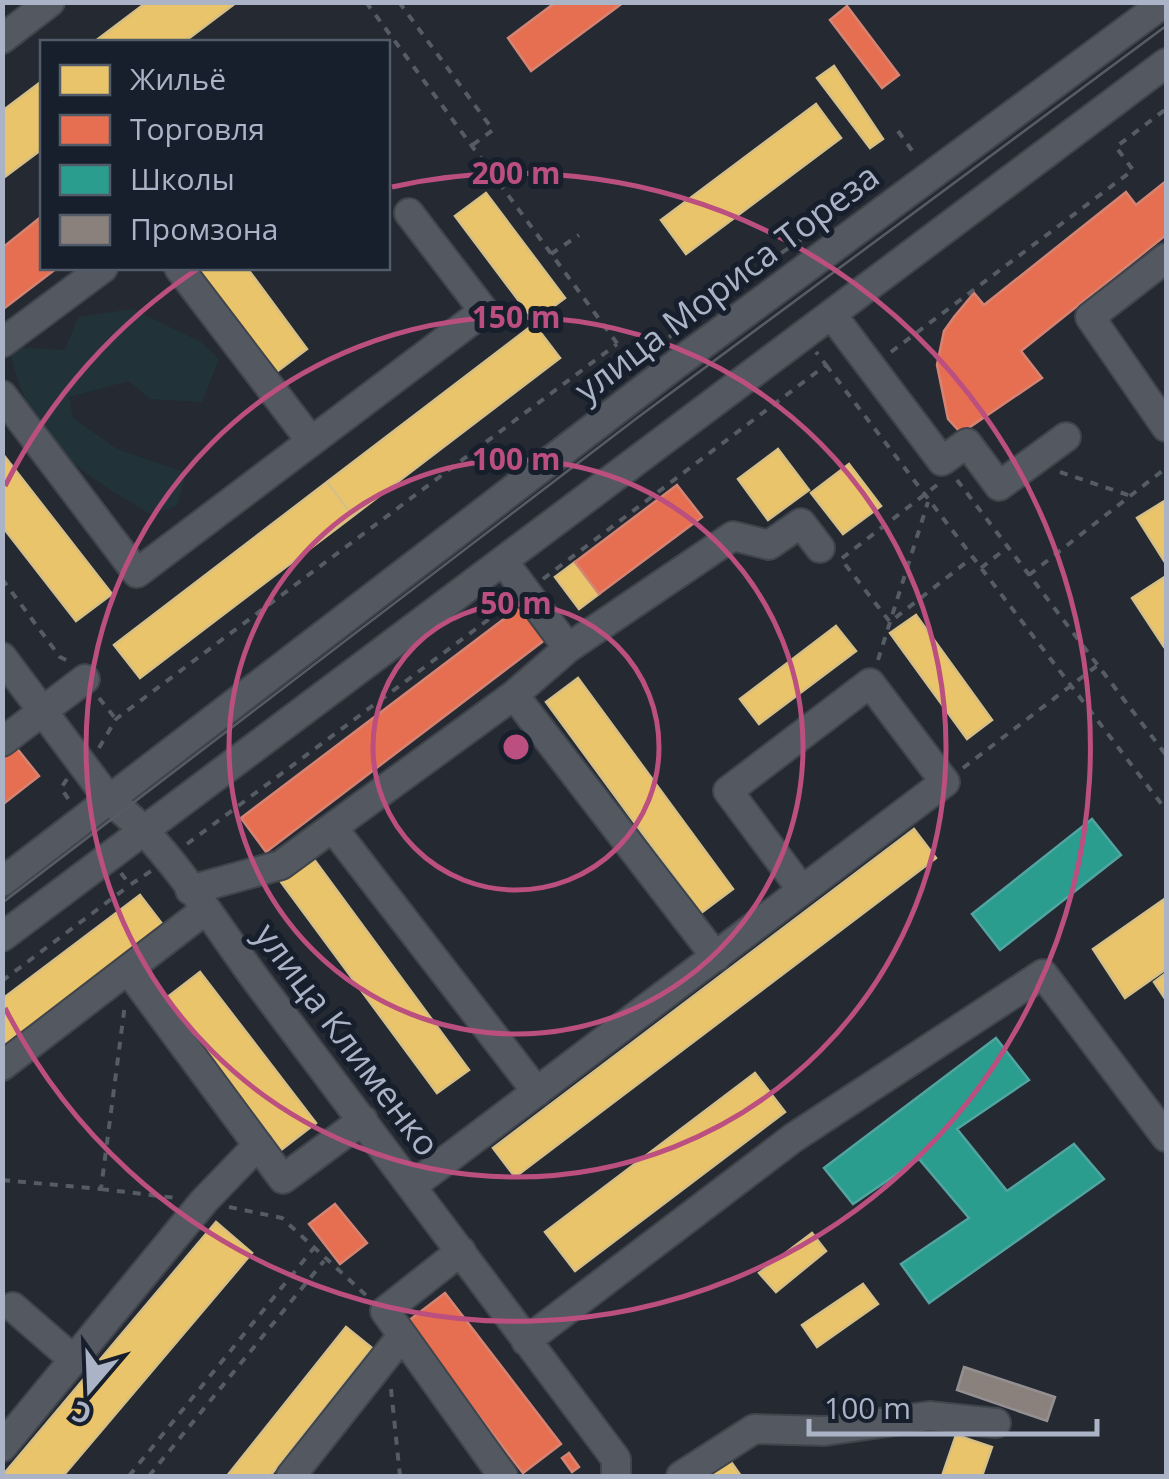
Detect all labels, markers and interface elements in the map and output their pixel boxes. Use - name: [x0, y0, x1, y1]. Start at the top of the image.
- legend: [40, 40, 390, 270]
- text: Жильё: [130, 58, 226, 99]
- text: Торговля: [130, 108, 265, 149]
- text: 200 m: [472, 152, 560, 193]
- street label: улица Мориса Тореза: [564, 152, 888, 412]
- text: Школы: [130, 158, 235, 199]
- text: Промзона: [130, 208, 278, 249]
- text: 150 m: [472, 296, 560, 337]
- text: 100 m: [472, 438, 560, 479]
- text: 50 m: [480, 582, 552, 623]
- centre of rings: [498, 729, 534, 765]
- street label: улица Клименко: [245, 913, 451, 1165]
- north arrow: [40, 1339, 140, 1439]
- scale bar: [809, 1374, 1096, 1436]
- text: 100 m: [824, 1387, 911, 1428]
- text: С: [67, 1393, 96, 1434]

